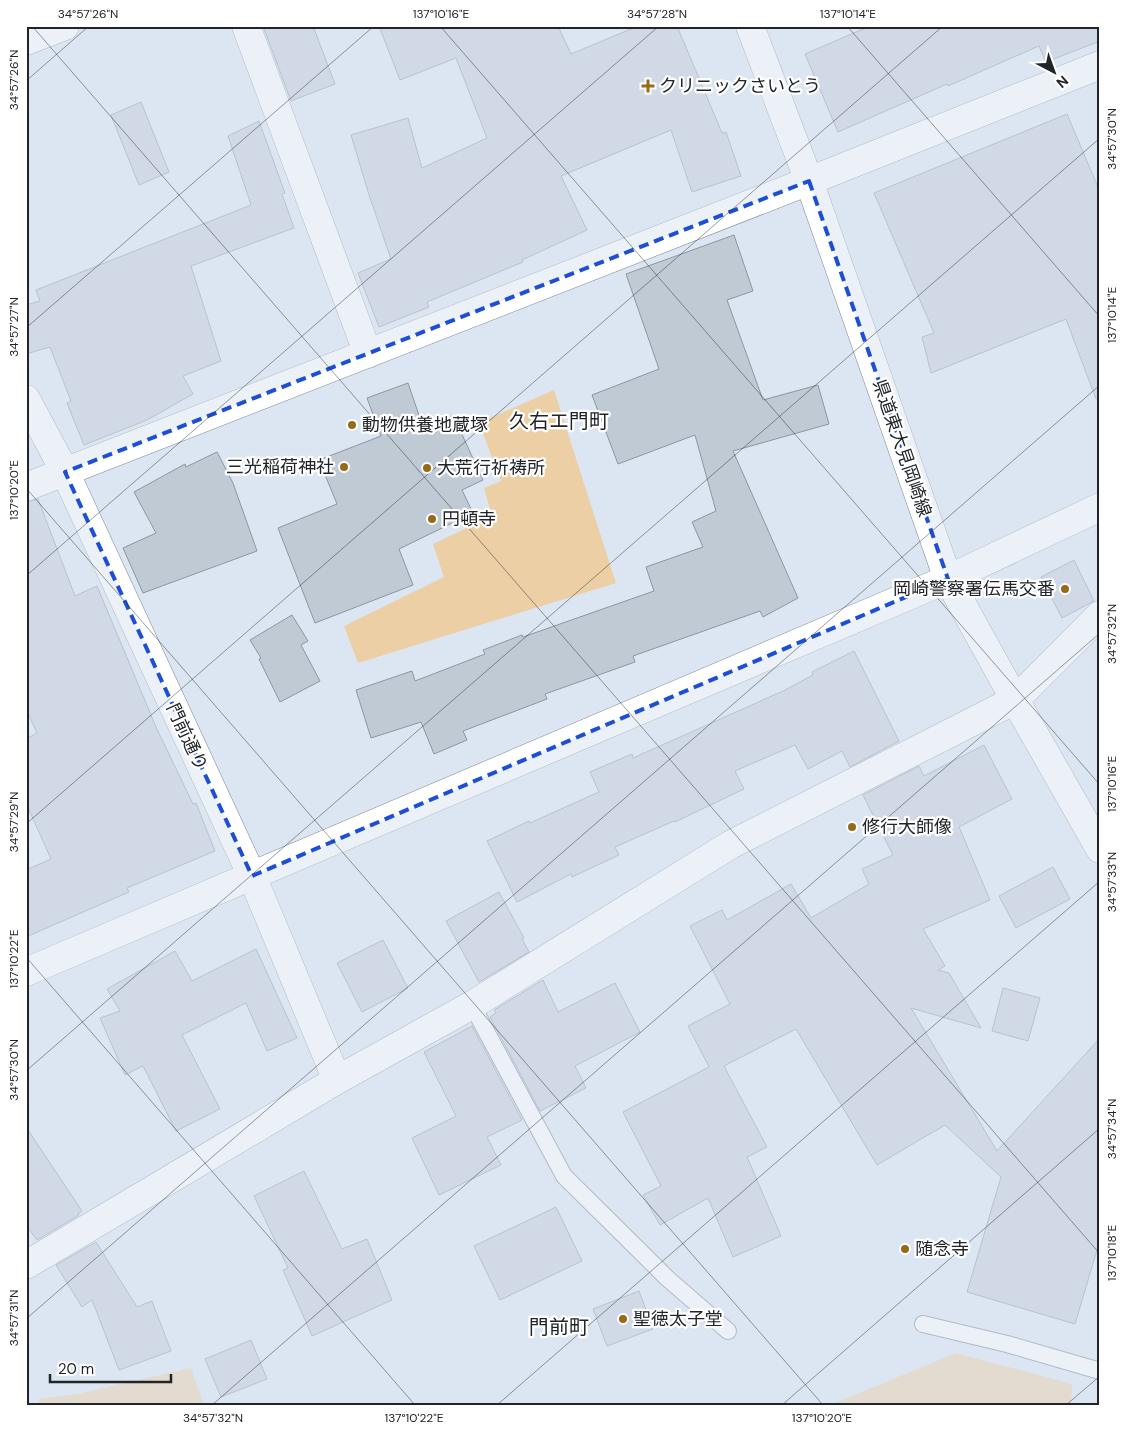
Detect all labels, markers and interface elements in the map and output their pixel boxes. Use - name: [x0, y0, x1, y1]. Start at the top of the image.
- text: 34°57'26"N: [58, 6, 118, 22]
- text: 137°10'16"E: [413, 6, 469, 22]
- text: 34°57'28"N: [627, 6, 687, 22]
- text: 137°10'14"E: [820, 6, 876, 22]
- north arrow: [1028, 48, 1078, 98]
- text: 34°57'26"N: [6, 50, 22, 110]
- text: N: [1053, 72, 1072, 92]
- place label: クリニックさいとう: [659, 74, 821, 98]
- marker: クリニックさいとう: [641, 79, 655, 93]
- text: 34°57'30"N: [1104, 108, 1120, 170]
- text: 137°10'14"E: [1104, 287, 1120, 343]
- text: 34°57'27"N: [6, 297, 22, 357]
- street label: 県道東大見岡崎線: [867, 376, 937, 520]
- district label: 久右エ門町: [509, 408, 609, 434]
- place label: 動物供養地蔵塚: [362, 413, 488, 437]
- marker: 動物供養地蔵塚: [346, 419, 358, 431]
- place label: 三光稲荷神社: [226, 455, 334, 479]
- place label: 大荒行祈祷所: [437, 456, 545, 480]
- text: 137°10'20"E: [6, 460, 22, 520]
- marker: 三光稲荷神社: [338, 461, 350, 473]
- marker: 大荒行祈祷所: [421, 462, 433, 474]
- place label: 円頓寺: [442, 507, 496, 531]
- marker: 円頓寺: [426, 513, 438, 525]
- place label: 岡崎警察署伝馬交番: [893, 577, 1055, 601]
- marker: 岡崎警察署伝馬交番: [1059, 583, 1071, 595]
- text: 34°57'32"N: [1104, 604, 1120, 664]
- street label: 門前通り: [161, 699, 213, 775]
- text: 137°10'16"E: [1104, 756, 1120, 812]
- text: 34°57'29"N: [6, 792, 22, 852]
- place label: 修行大師像: [862, 815, 952, 839]
- marker: 修行大師像: [846, 821, 858, 833]
- text: 34°57'33"N: [1104, 852, 1120, 912]
- text: 137°10'22"E: [6, 929, 22, 989]
- text: 34°57'30"N: [6, 1039, 22, 1101]
- text: 34°57'34"N: [1104, 1099, 1120, 1159]
- text: 137°10'18"E: [1104, 1225, 1120, 1281]
- place label: 随念寺: [915, 1237, 969, 1261]
- marker: 随念寺: [899, 1243, 911, 1255]
- text: 34°57'31"N: [6, 1290, 22, 1346]
- place label: 聖徳太子堂: [633, 1307, 723, 1331]
- marker: 聖徳太子堂: [617, 1313, 629, 1325]
- district label: 門前町: [529, 1314, 589, 1340]
- scale bar: [50, 1351, 171, 1383]
- text: 20 m: [58, 1359, 94, 1379]
- text: 34°57'32"N: [183, 1410, 243, 1426]
- text: 137°10'22"E: [384, 1410, 444, 1426]
- text: 137°10'20"E: [792, 1410, 852, 1426]

